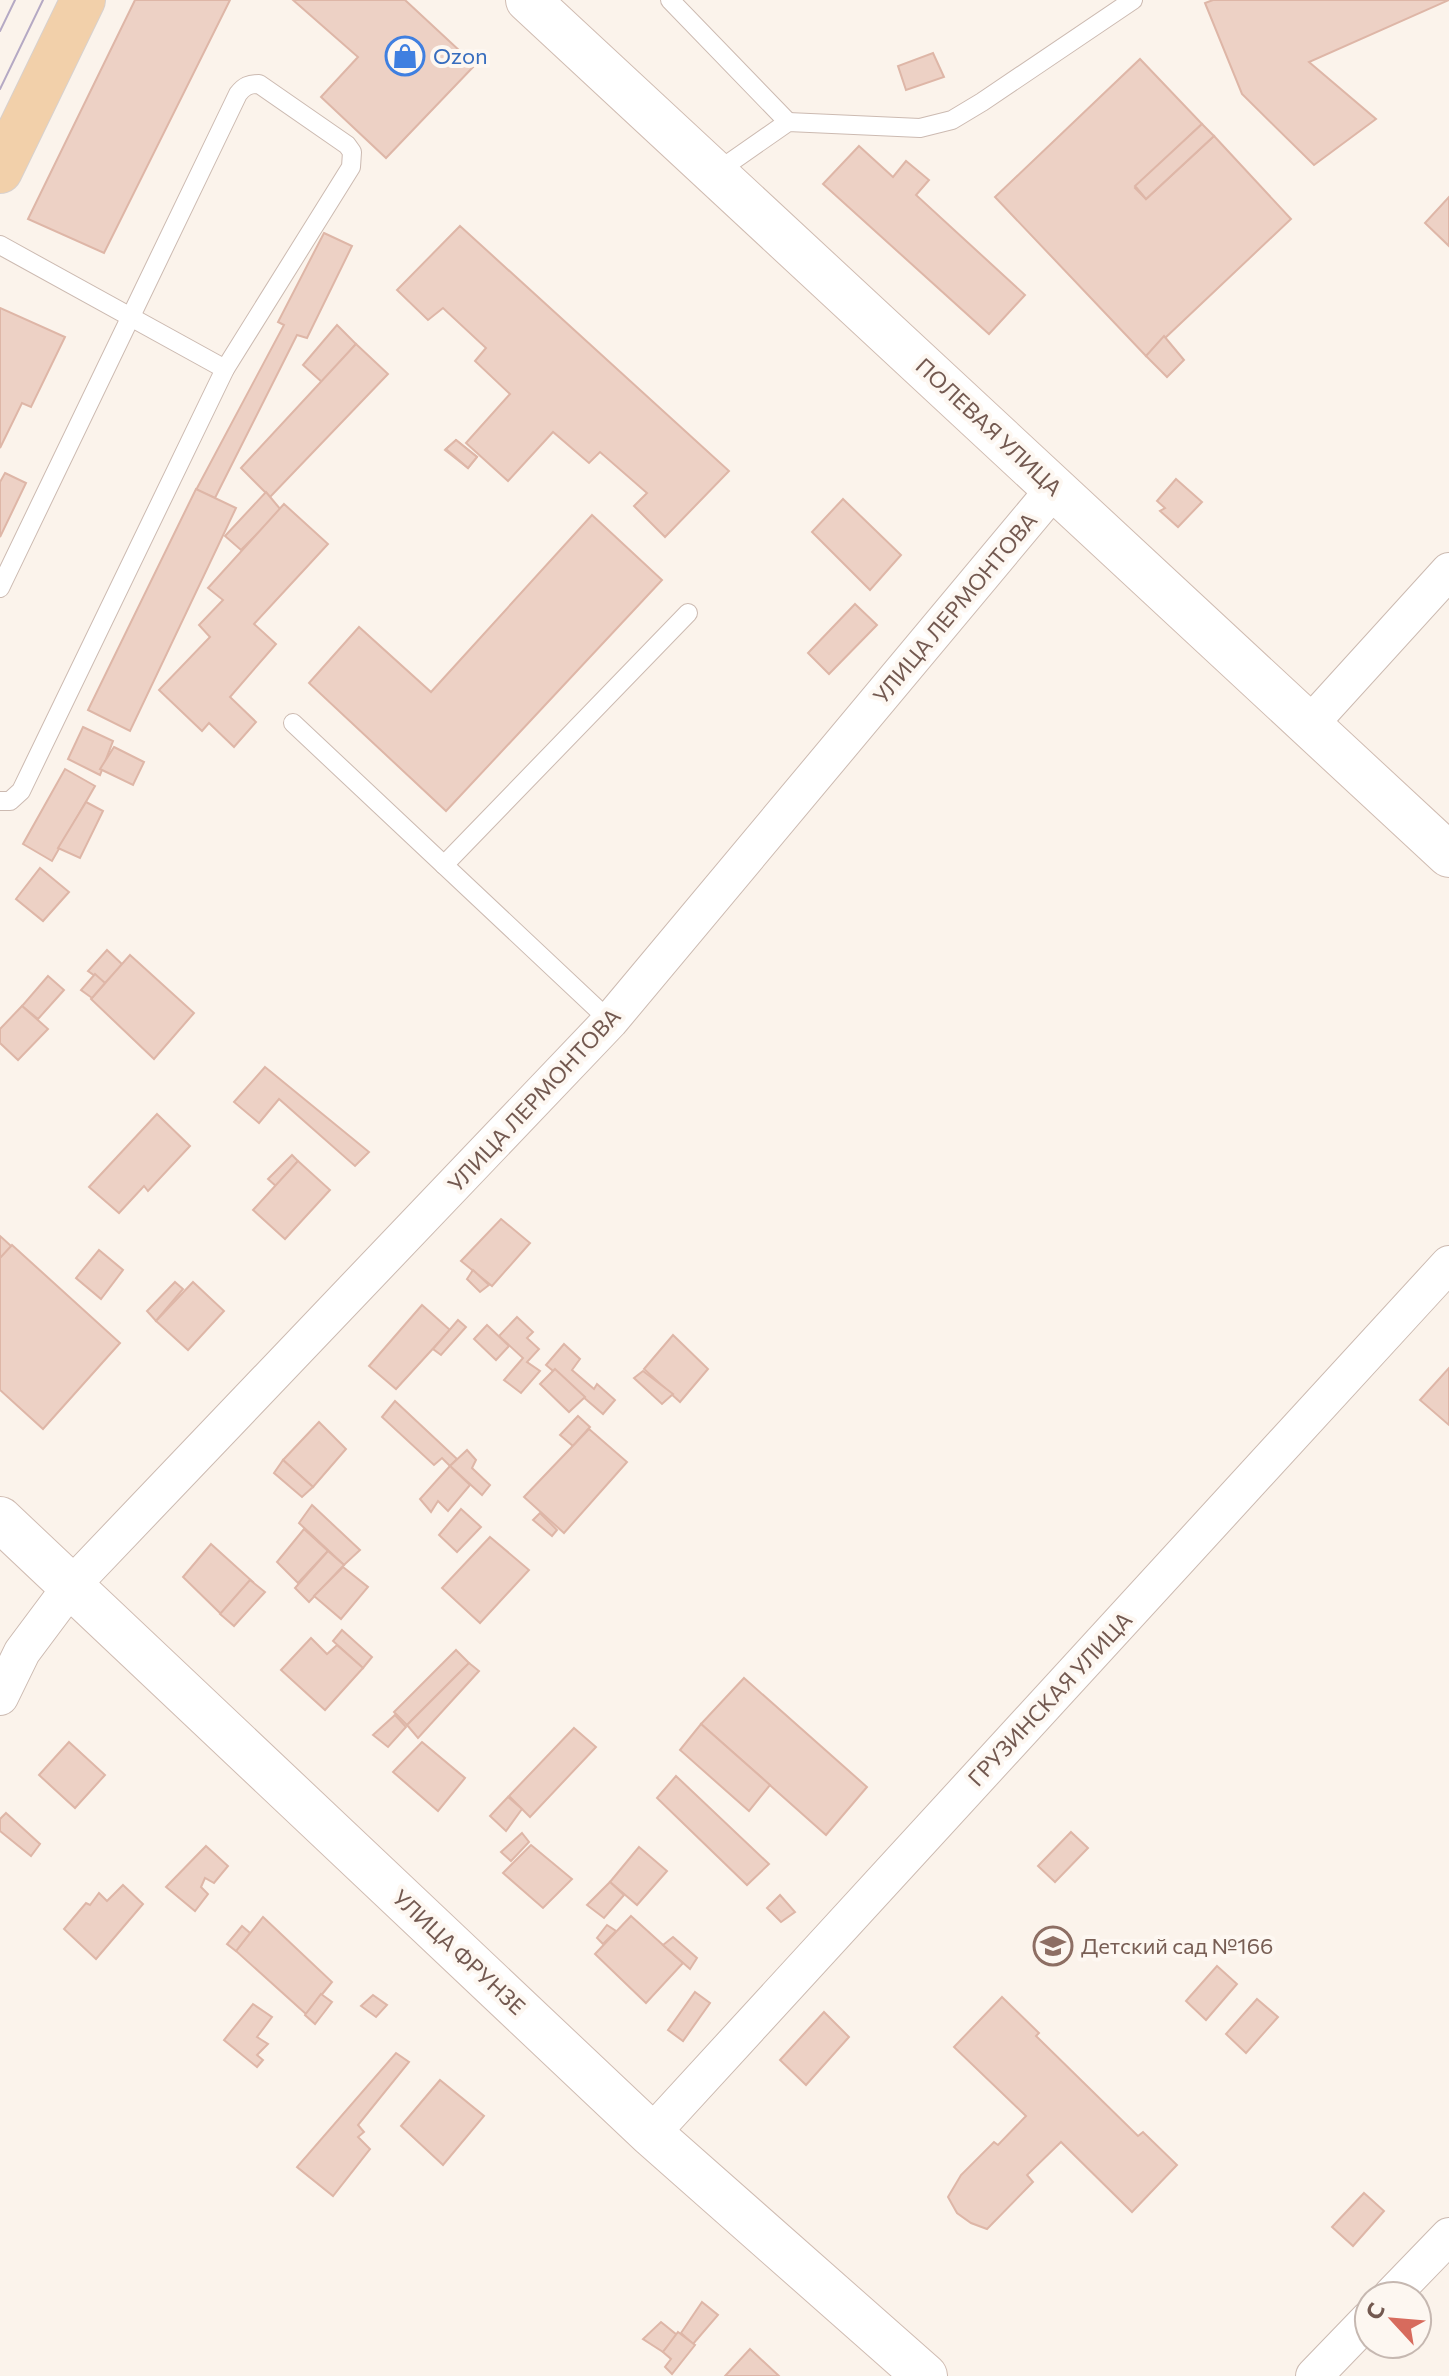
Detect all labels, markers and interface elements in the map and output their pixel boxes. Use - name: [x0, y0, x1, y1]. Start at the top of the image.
- shop icon: Ozon: [384, 35, 426, 77]
- place label: Ozon: [433, 42, 488, 69]
- street label: ПОЛЕВАЯ УЛИЦА: [911, 352, 1068, 501]
- street label: УЛИЦА ЛЕРМОНТОВА: [867, 507, 1042, 709]
- street label: УЛИЦА ЛЕРМОНТОВА: [442, 1002, 626, 1197]
- street label: ГРУЗИНСКАЯ УЛИЦА: [962, 1606, 1137, 1791]
- street label: УЛИЦА ФРУНЗЕ: [387, 1883, 531, 2020]
- school or university icon: Детский сад №166: [1032, 1925, 1074, 1967]
- place label: Детский сад №166: [1081, 1932, 1273, 1959]
- north arrow: [1353, 2280, 1433, 2360]
- text: С: [1359, 2298, 1390, 2324]

